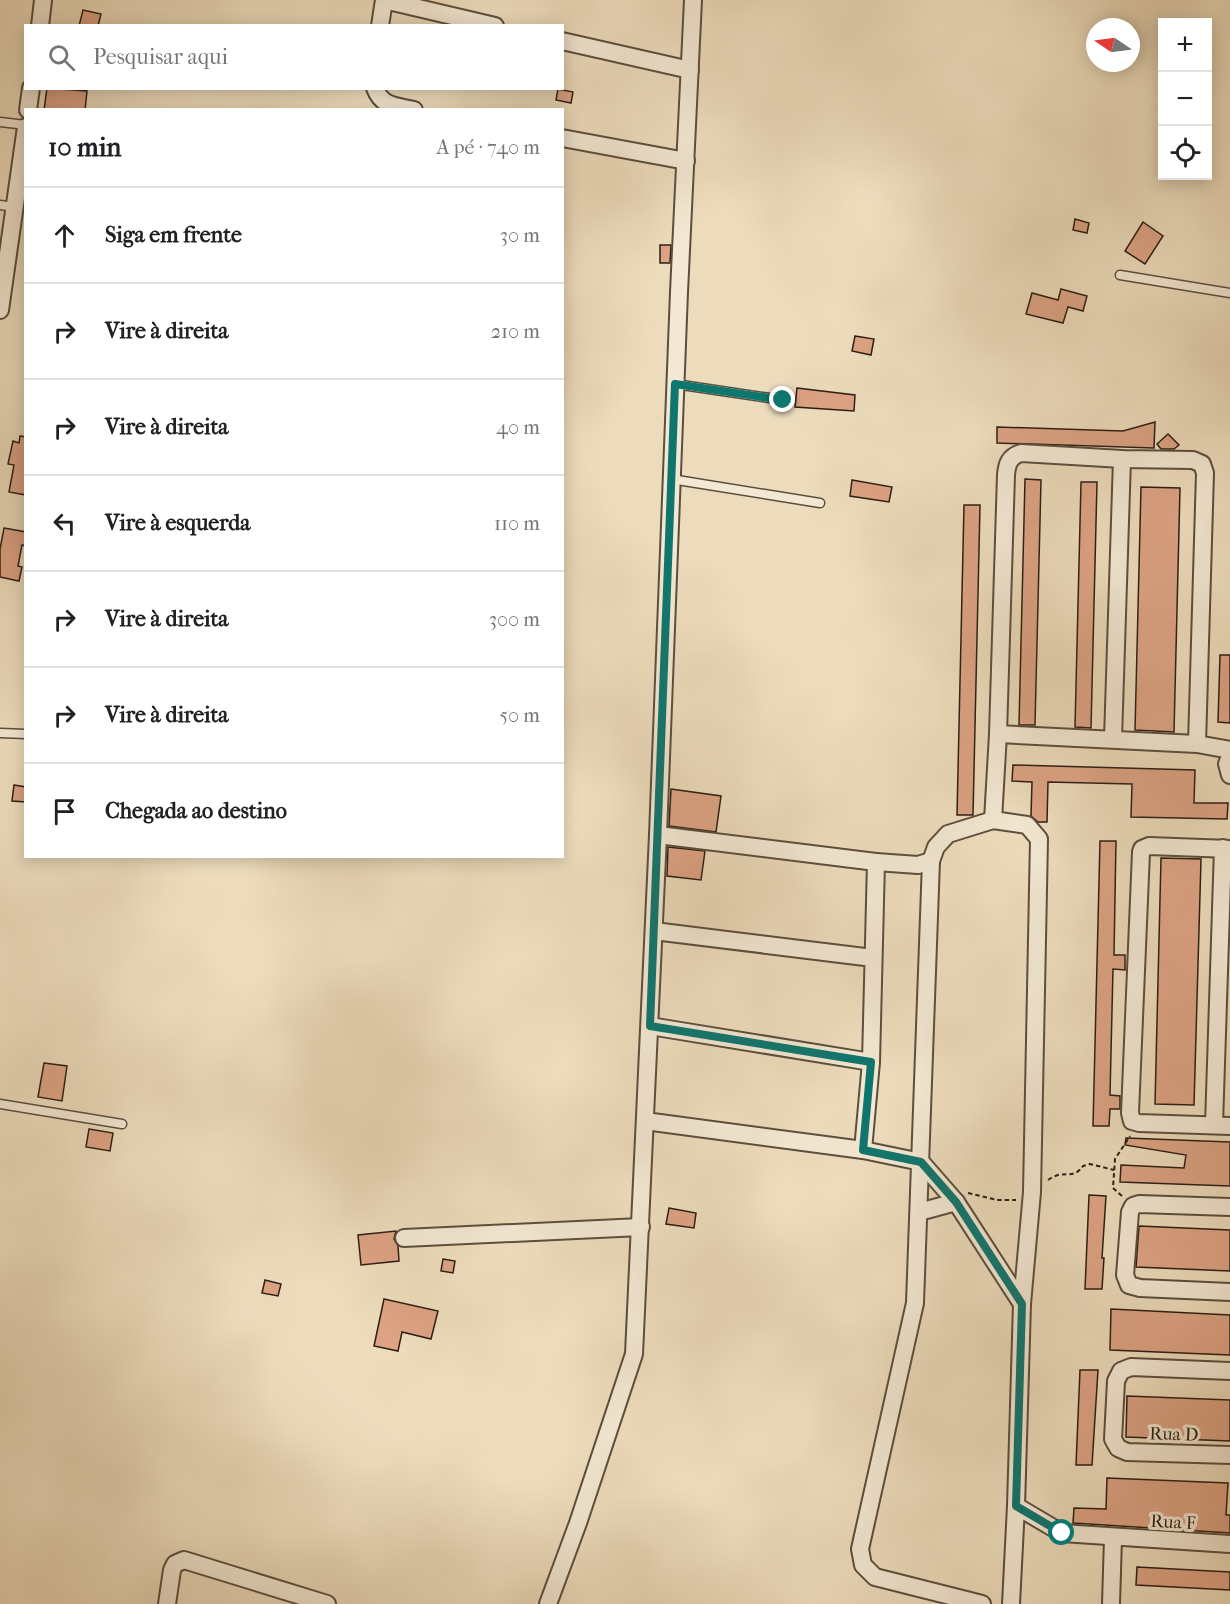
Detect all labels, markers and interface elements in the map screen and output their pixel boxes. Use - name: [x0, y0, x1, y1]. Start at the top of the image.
- north arrow: [1086, 18, 1140, 72]
- map controls: [1158, 18, 1212, 180]
- button: +: [1158, 18, 1212, 72]
- search box: [24, 24, 564, 90]
- icon: search: [45, 41, 78, 74]
- text: Pesquisar aqui: [93, 44, 228, 70]
- button: −: [1158, 72, 1212, 126]
- button: locate: [1158, 126, 1212, 180]
- text: 10 min: [48, 132, 121, 163]
- text: A pé · 740 m: [437, 136, 540, 159]
- icon: ahead: [48, 219, 81, 252]
- text: Siga em frente: [105, 222, 242, 248]
- text: 30 m: [500, 224, 540, 247]
- icon: right: [48, 315, 81, 348]
- text: Vire à direita: [105, 318, 228, 344]
- text: 210 m: [491, 320, 540, 343]
- route end: [769, 386, 795, 412]
- icon: right: [48, 411, 81, 444]
- text: Vire à direita: [105, 414, 228, 440]
- text: 40 m: [496, 416, 540, 439]
- icon: left: [48, 507, 81, 540]
- text: Vire à esquerda: [105, 510, 250, 536]
- text: 110 m: [494, 512, 540, 535]
- icon: right: [48, 603, 81, 636]
- text: Vire à direita: [105, 606, 228, 632]
- text: 300 m: [489, 608, 540, 631]
- icon: right: [48, 699, 81, 732]
- text: Vire à direita: [105, 702, 228, 728]
- text: 50 m: [499, 704, 540, 727]
- icon: arrive: [48, 795, 81, 828]
- text: Chegada ao destino: [105, 798, 287, 824]
- street label: Rua D: [1149, 1423, 1199, 1446]
- street label: Rua F: [1150, 1511, 1196, 1534]
- route start: [1048, 1519, 1074, 1545]

